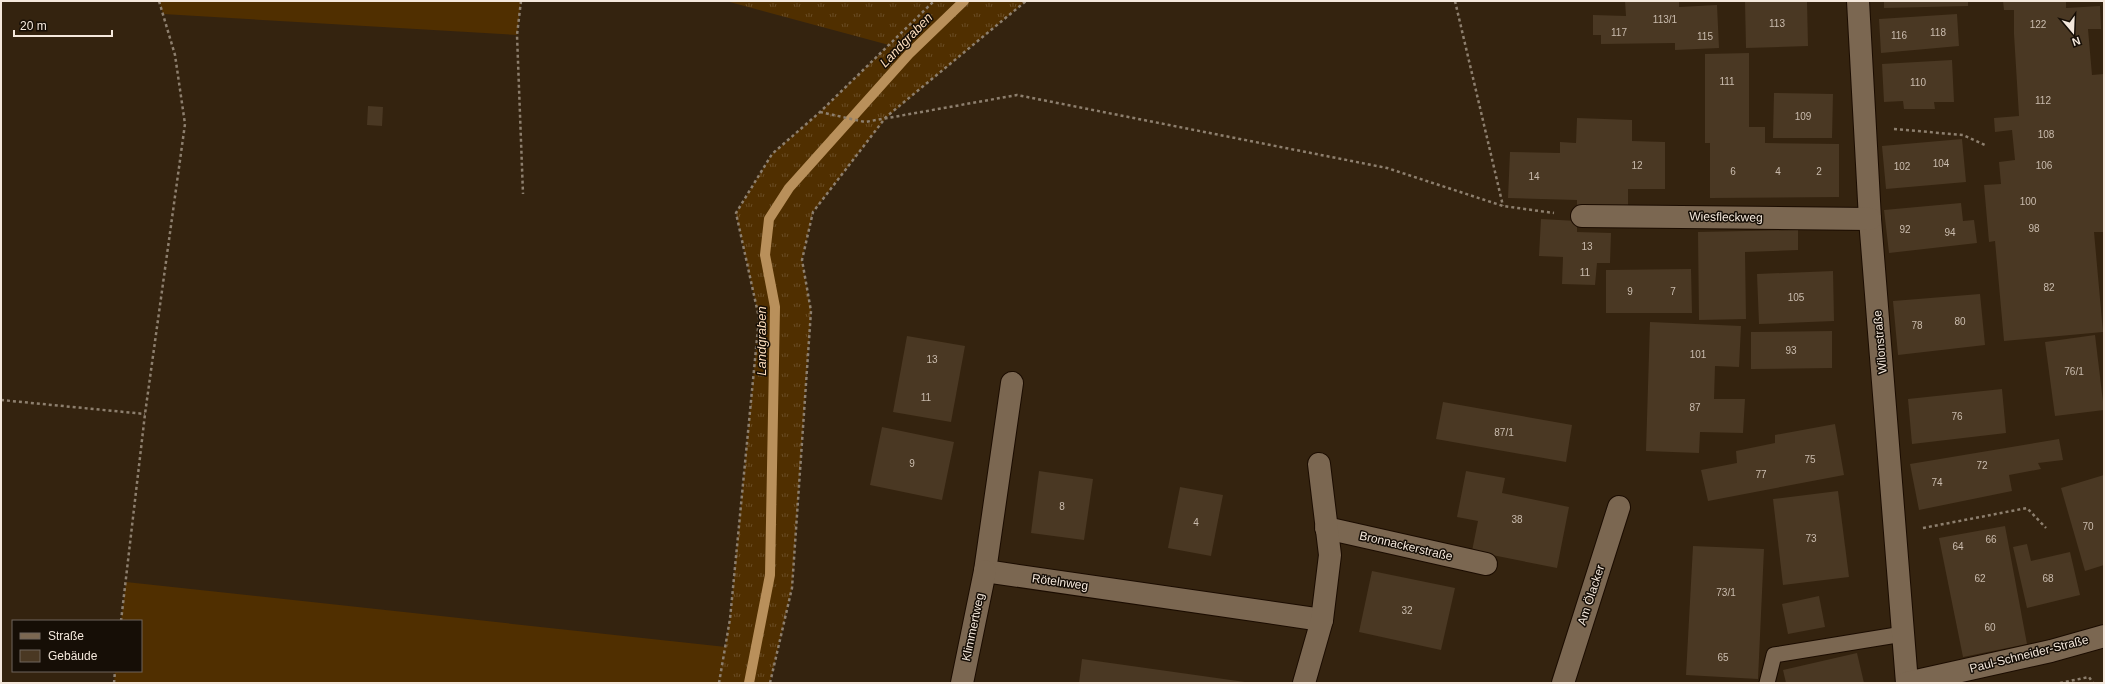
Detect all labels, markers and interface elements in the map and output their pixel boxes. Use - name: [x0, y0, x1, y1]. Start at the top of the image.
- water label: Landgraben: [876, 10, 936, 70]
- scale bar: [14, 12, 112, 38]
- north arrow: [2053, 12, 2093, 52]
- house number: 113/1: [1653, 14, 1678, 25]
- house number: 113: [1769, 18, 1785, 29]
- text: 20 m: [20, 19, 47, 33]
- house number: 122: [2030, 19, 2047, 30]
- house number: 117: [1611, 27, 1627, 38]
- house number: 118: [1930, 27, 1946, 38]
- house number: 116: [1891, 30, 1907, 41]
- house number: 115: [1697, 31, 1713, 42]
- text: N: [2070, 34, 2082, 48]
- house number: 111: [1719, 76, 1735, 87]
- house number: 110: [1910, 77, 1926, 88]
- house number: 112: [2035, 95, 2051, 106]
- house number: 109: [1795, 111, 1812, 122]
- house number: 108: [2038, 129, 2055, 140]
- house number: 104: [1933, 158, 1950, 169]
- house number: 12: [1631, 160, 1643, 171]
- house number: 106: [2036, 160, 2053, 171]
- house number: 102: [1894, 161, 1911, 172]
- house number: 6: [1730, 166, 1736, 177]
- house number: 4: [1775, 166, 1781, 177]
- house number: 2: [1816, 166, 1822, 177]
- house number: 14: [1528, 171, 1540, 182]
- house number: 100: [2020, 196, 2037, 207]
- street label: Wiesfleckweg: [1689, 209, 1763, 225]
- house number: 98: [2028, 223, 2040, 234]
- house number: 92: [1899, 224, 1911, 235]
- house number: 94: [1944, 227, 1956, 238]
- house number: 13: [1581, 241, 1593, 252]
- house number: 11: [1580, 267, 1591, 278]
- house number: 82: [2043, 282, 2055, 293]
- house number: 9: [1627, 286, 1633, 297]
- house number: 7: [1670, 286, 1676, 297]
- house number: 105: [1788, 292, 1805, 303]
- water label: Landgraben: [754, 306, 769, 376]
- street label: Wilonstraße: [1870, 309, 1890, 374]
- house number: 80: [1954, 316, 1966, 327]
- house number: 78: [1911, 320, 1923, 331]
- house number: 93: [1785, 345, 1797, 356]
- house number: 101: [1690, 349, 1707, 360]
- house number: 13: [926, 354, 938, 365]
- house number: 76/1: [2064, 366, 2084, 377]
- house number: 11: [921, 392, 932, 403]
- house number: 87: [1689, 402, 1701, 413]
- house number: 76: [1951, 411, 1963, 422]
- house number: 87/1: [1494, 427, 1514, 438]
- house number: 75: [1804, 454, 1816, 465]
- house number: 9: [909, 458, 915, 469]
- house number: 72: [1976, 460, 1988, 471]
- house number: 77: [1755, 469, 1767, 480]
- house number: 74: [1931, 477, 1943, 488]
- house number: 8: [1059, 501, 1065, 512]
- house number: 38: [1511, 514, 1523, 525]
- house number: 4: [1193, 517, 1199, 528]
- house number: 70: [2082, 521, 2094, 532]
- street label: Bronnackerstraße: [1358, 528, 1454, 564]
- house number: 73: [1805, 533, 1817, 544]
- house number: 66: [1985, 534, 1997, 545]
- house number: 64: [1952, 541, 1964, 552]
- street label: Am Ölacker: [1575, 563, 1607, 627]
- street label: Rötelnweg: [1031, 571, 1089, 593]
- house number: 62: [1974, 573, 1986, 584]
- house number: 68: [2042, 573, 2054, 584]
- house number: 73/1: [1716, 587, 1736, 598]
- street label: Klimmertweg: [959, 592, 987, 662]
- house number: 32: [1401, 605, 1413, 616]
- legend: [12, 620, 142, 672]
- house number: 60: [1984, 622, 1996, 633]
- text: Straße: [48, 629, 84, 643]
- street label: Paul-Schneider-Straße: [1968, 632, 2090, 676]
- text: Gebäude: [48, 649, 98, 663]
- house number: 65: [1717, 652, 1729, 663]

